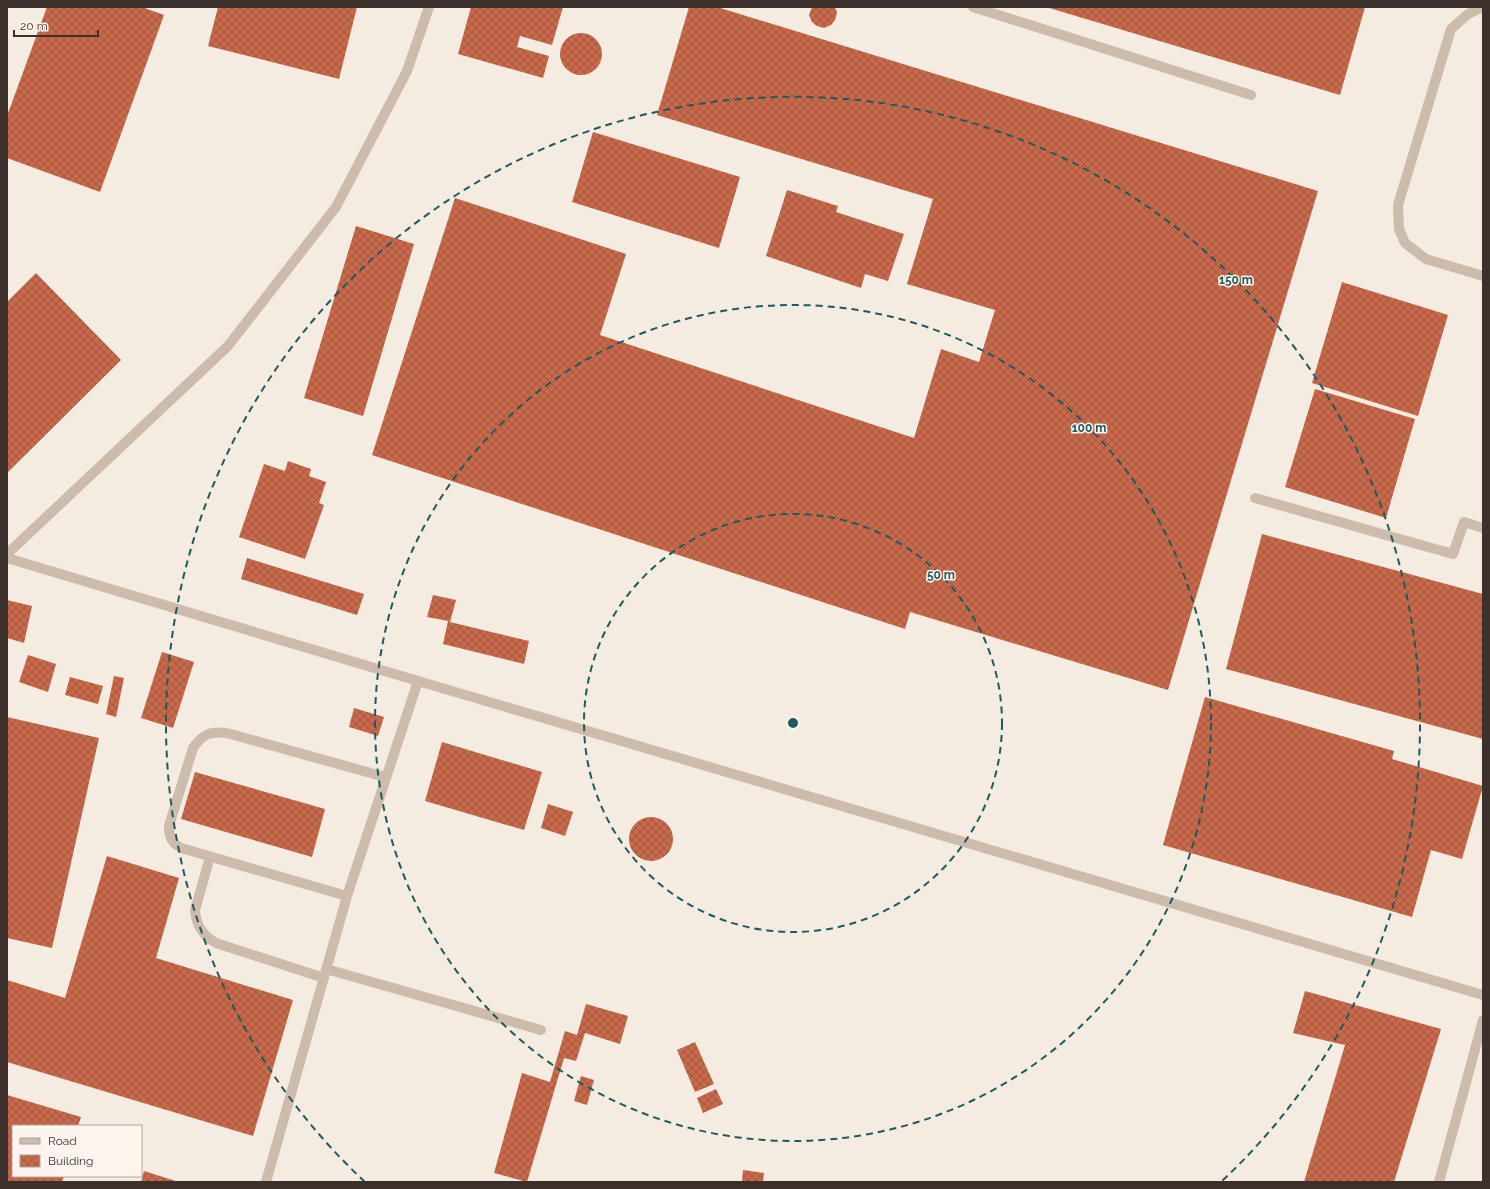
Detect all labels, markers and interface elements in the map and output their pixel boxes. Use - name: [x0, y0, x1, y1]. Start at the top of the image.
- scale bar: [14, 12, 98, 38]
- text: 20 m: [20, 19, 48, 33]
- text: 150 m: [1219, 273, 1253, 287]
- text: 100 m: [1072, 421, 1106, 435]
- text: 50 m: [927, 568, 955, 582]
- centre of rings: [786, 716, 800, 730]
- legend: [12, 1125, 142, 1177]
- text: Road: [48, 1134, 77, 1148]
- text: Building: [48, 1154, 94, 1168]

